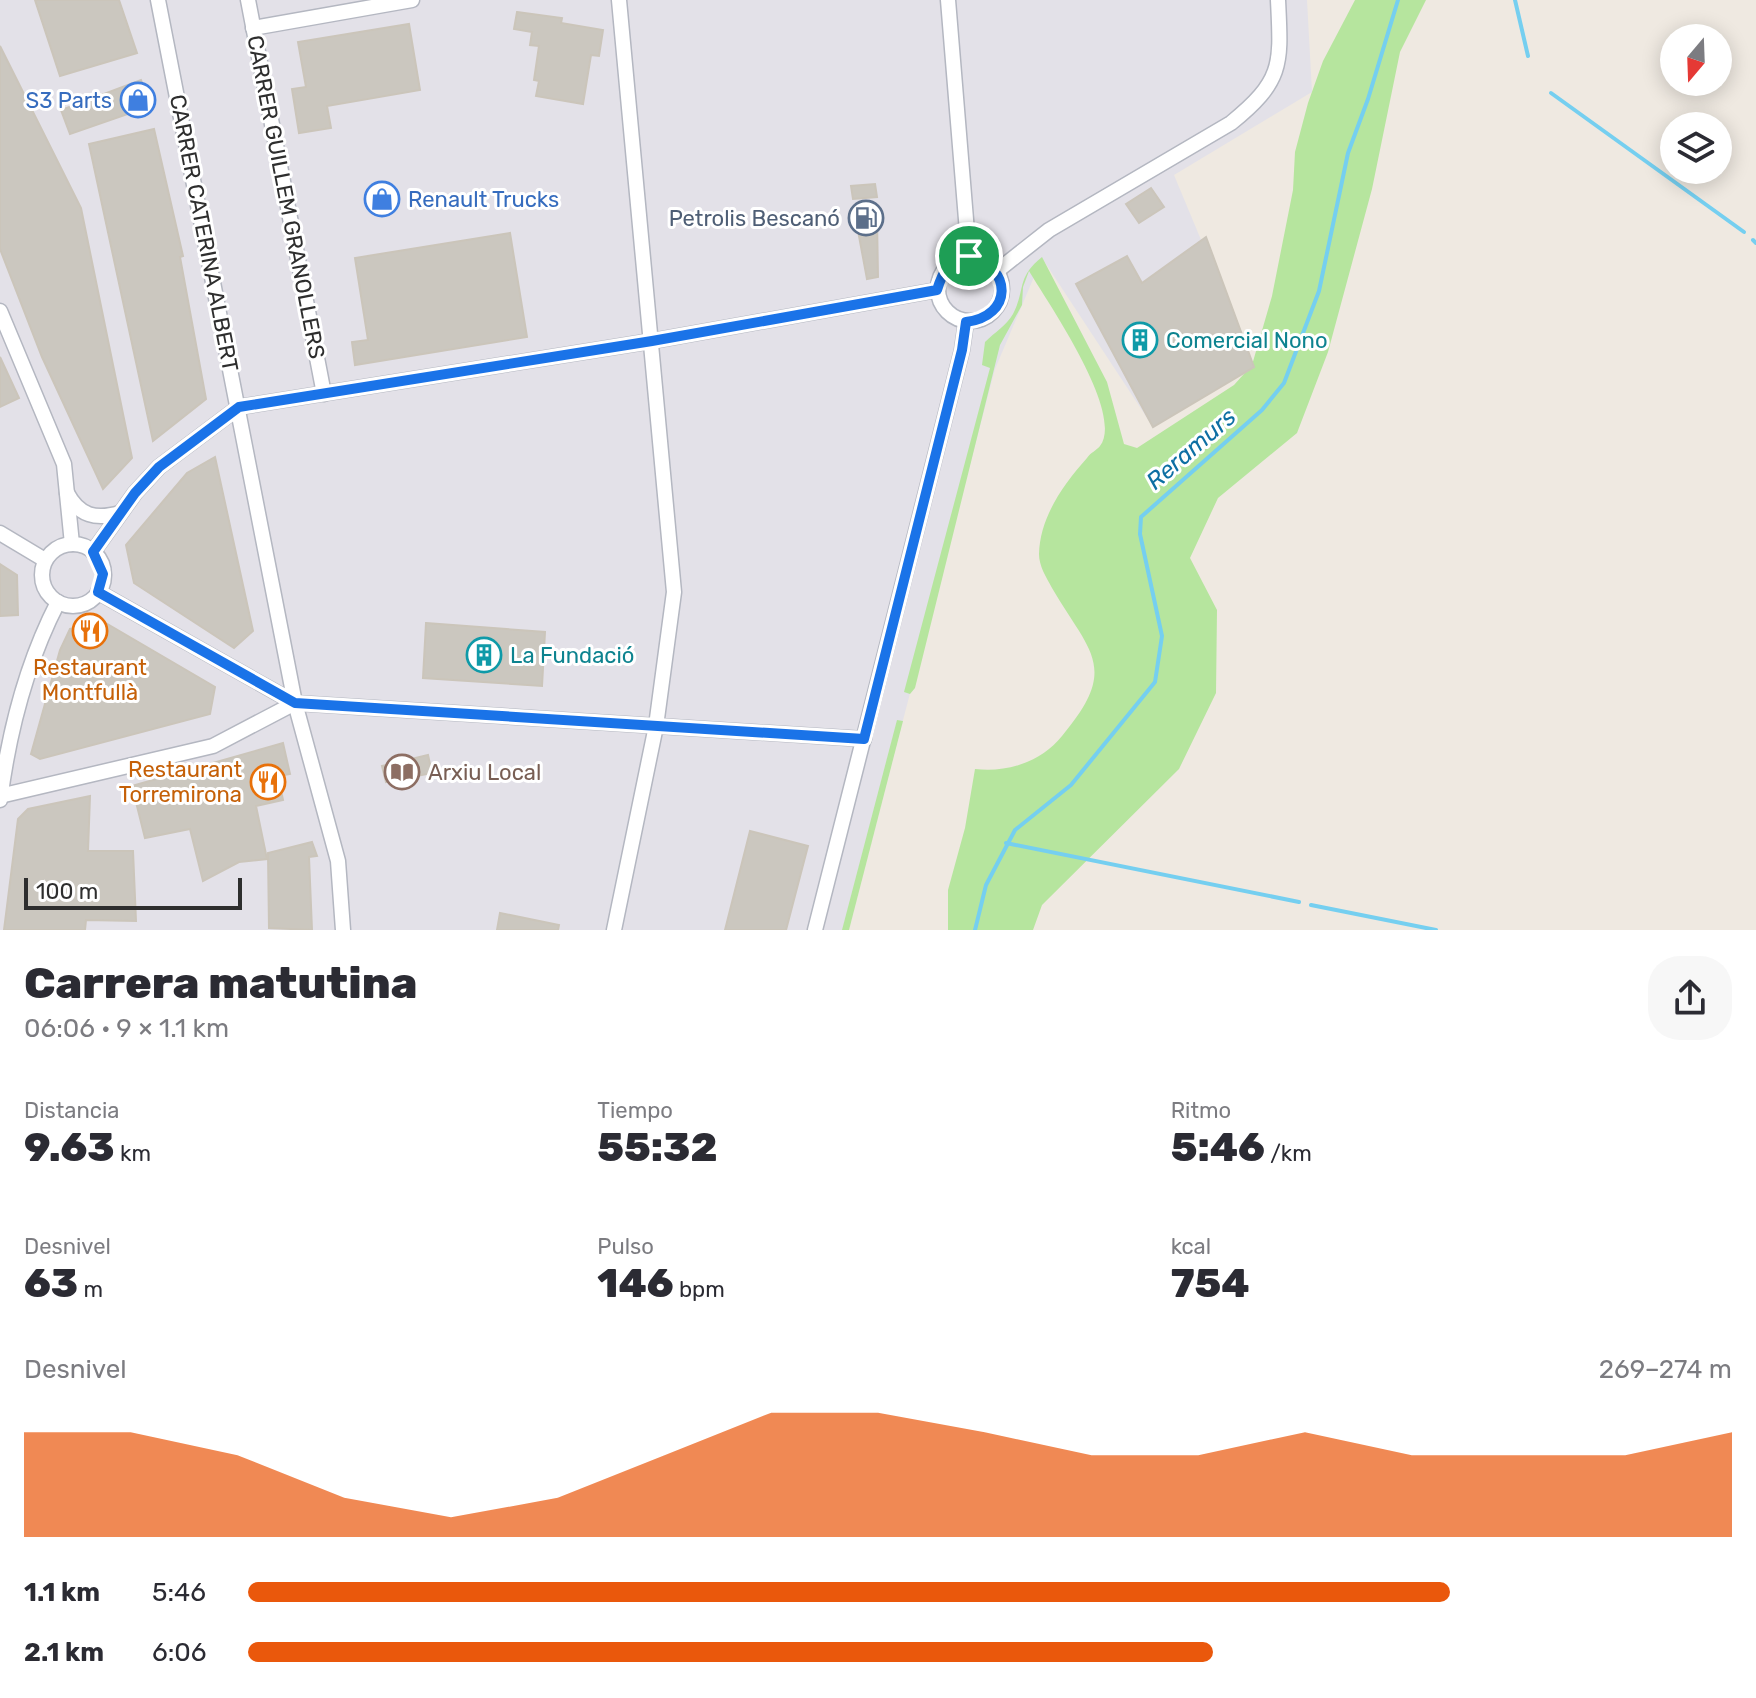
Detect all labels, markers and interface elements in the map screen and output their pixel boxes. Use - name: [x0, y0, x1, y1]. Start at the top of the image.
- north arrow: [1660, 24, 1732, 96]
- map controls: [1660, 24, 1732, 184]
- street label: CARRER GUILLEM GRANOLLERS: [241, 33, 331, 361]
- shop icon: S3 Parts: [119, 81, 157, 119]
- place label: S3 Parts: [25, 87, 112, 114]
- street label: CARRER CATERINA ALBERT: [164, 92, 244, 374]
- button: layers: [1660, 112, 1732, 184]
- shop icon: Renault Trucks: [363, 180, 401, 218]
- place label: Renault Trucks: [408, 186, 559, 213]
- fuel station icon: Petrolis Bescanó: [847, 199, 885, 237]
- place label: Petrolis Bescanó: [669, 205, 840, 232]
- pin: [935, 222, 1003, 290]
- icon: arrive: [947, 234, 991, 278]
- building icon: Comercial Nono: [1121, 321, 1159, 359]
- place label: Comercial Nono: [1166, 327, 1328, 354]
- water label: Reramurs: [1141, 403, 1241, 495]
- restaurant icon: Restaurant Montfullà: [71, 612, 109, 650]
- building icon: La Fundació: [465, 636, 503, 674]
- place label: La Fundació: [510, 642, 634, 669]
- place label: Restaurant Montfullà: [33, 654, 147, 706]
- library icon: Arxiu Local: [383, 753, 421, 791]
- place label: Restaurant Torremirona: [119, 756, 242, 808]
- place label: Arxiu Local: [428, 759, 541, 786]
- restaurant icon: Restaurant Torremirona: [249, 763, 287, 801]
- scale bar: [24, 874, 242, 910]
- text: 100 m: [36, 878, 98, 905]
- button: share: [1648, 956, 1732, 1040]
- text: Carrera matutina: [24, 957, 417, 1009]
- text: 06:06 · 9 × 1.1 km: [24, 1013, 229, 1044]
- text: Distancia: [24, 1097, 119, 1124]
- text: Tiempo: [597, 1097, 673, 1124]
- text: Ritmo: [1171, 1097, 1231, 1124]
- text: 9.63: [24, 1124, 115, 1171]
- text: 55:32: [597, 1124, 718, 1171]
- text: 5:46: [1171, 1124, 1265, 1171]
- text: km: [115, 1140, 151, 1167]
- text: /km: [1265, 1140, 1312, 1167]
- text: Desnivel: [24, 1233, 111, 1260]
- text: Pulso: [597, 1233, 654, 1260]
- text: kcal: [1171, 1233, 1211, 1260]
- text: 63: [24, 1260, 78, 1307]
- text: 146: [597, 1260, 674, 1307]
- text: 754: [1171, 1260, 1250, 1307]
- text: m: [78, 1276, 103, 1303]
- text: bpm: [674, 1276, 725, 1303]
- text: Desnivel: [24, 1354, 127, 1385]
- text: 269–274 m: [1599, 1354, 1732, 1385]
- text: 1.1 km: [24, 1577, 100, 1608]
- text: 5:46: [152, 1577, 206, 1608]
- text: 2.1 km: [24, 1637, 104, 1668]
- text: 6:06: [152, 1637, 207, 1668]

